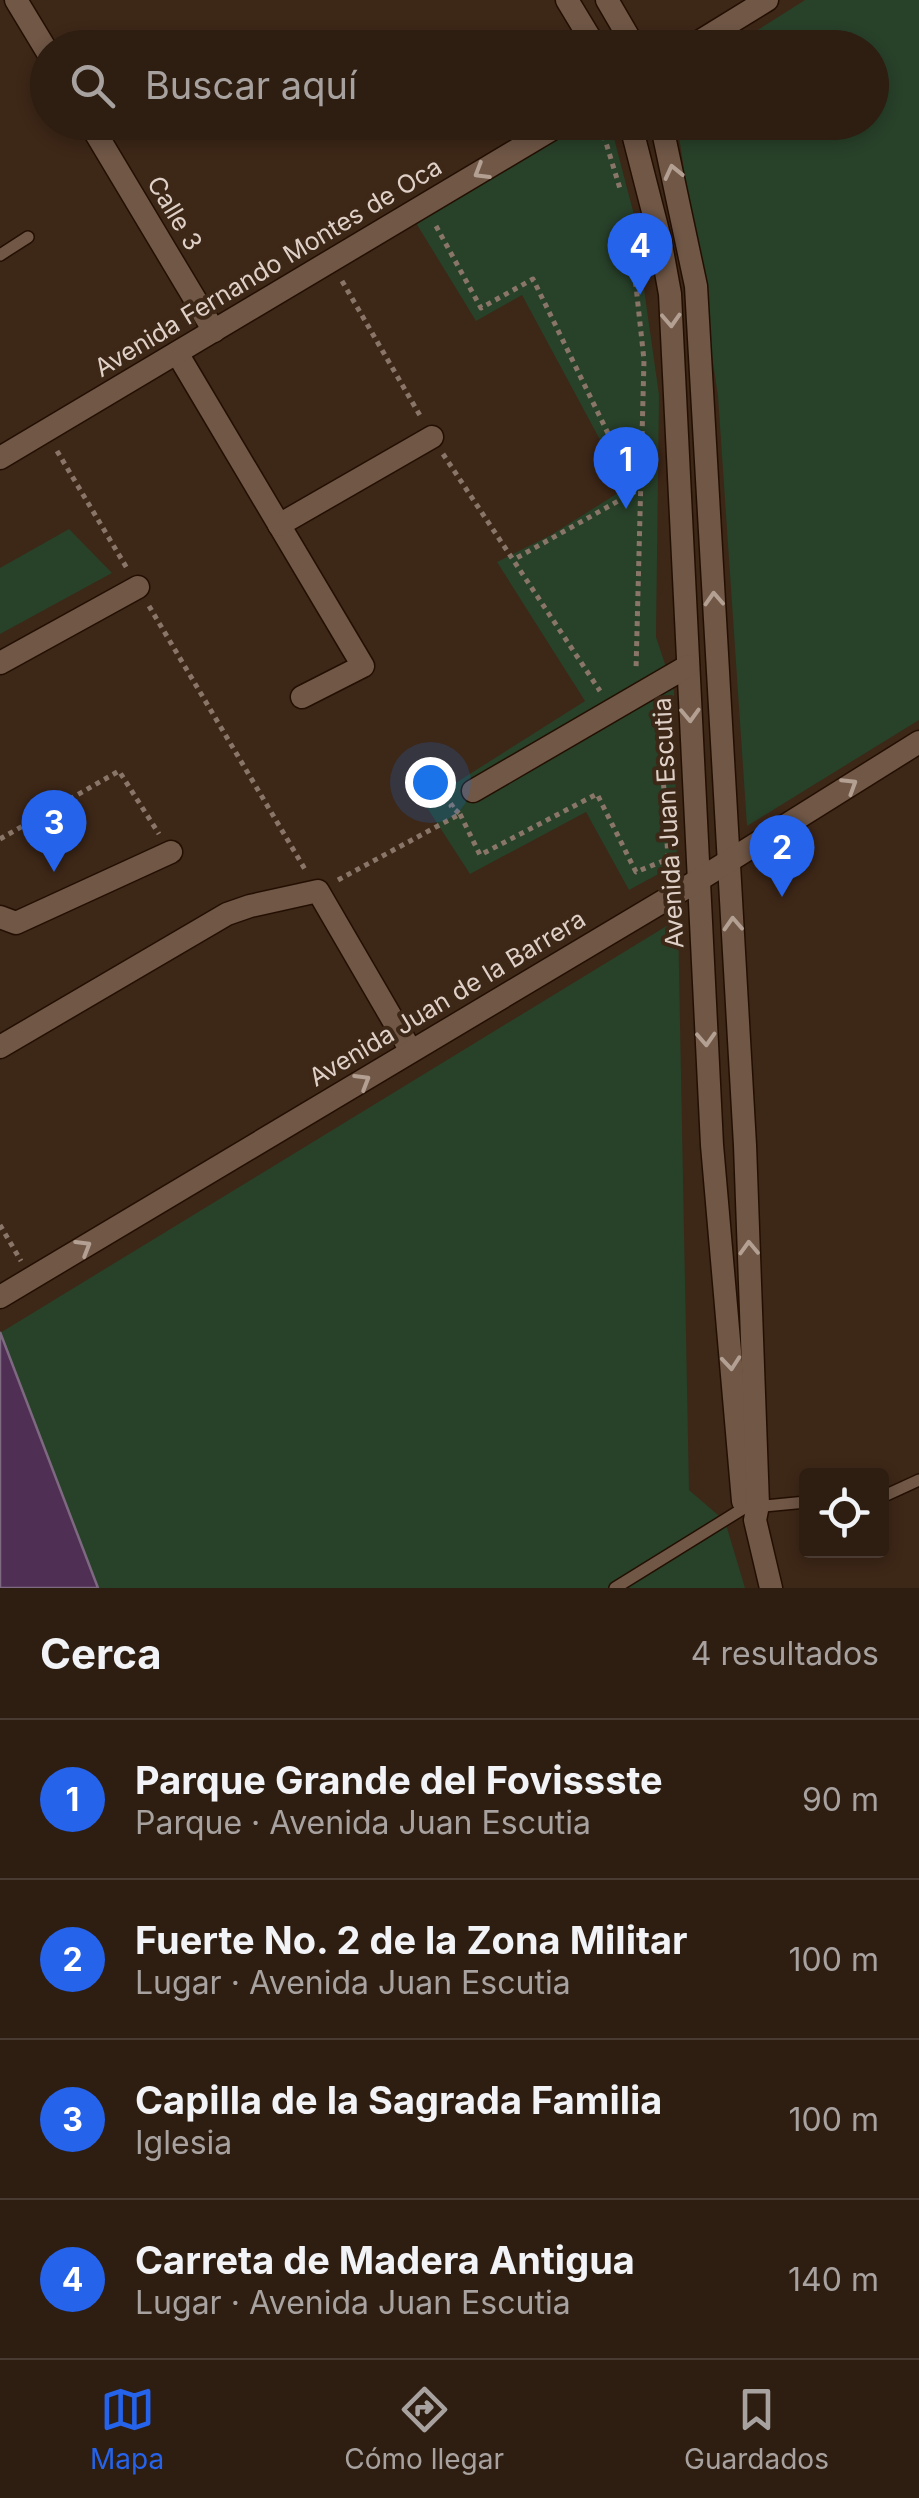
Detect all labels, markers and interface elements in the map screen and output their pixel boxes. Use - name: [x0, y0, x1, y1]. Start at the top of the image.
- search box: [30, 30, 889, 140]
- icon: search: [65, 58, 120, 113]
- text: Buscar aquí: [145, 62, 357, 108]
- street label: Avenida Fernando Montes de Oca: [89, 151, 447, 383]
- one-way arrow: [474, 160, 492, 179]
- one-way arrow: [664, 164, 685, 181]
- street label: Calle 3: [141, 170, 209, 256]
- pin: 4: [608, 212, 672, 295]
- one-way arrow: [660, 313, 681, 329]
- pin: 1: [594, 426, 658, 509]
- one-way arrow: [704, 591, 725, 607]
- street label: Avenida Juan Escutia: [646, 697, 690, 949]
- one-way arrow: [680, 707, 701, 723]
- your location: [405, 757, 456, 808]
- one-way arrow: [839, 778, 857, 797]
- pin: 3: [22, 790, 86, 872]
- pin: 2: [750, 814, 814, 897]
- street label: Avenida Juan de la Barrera: [303, 903, 591, 1093]
- one-way arrow: [723, 915, 744, 931]
- one-way arrow: [695, 1032, 716, 1048]
- one-way arrow: [352, 1074, 370, 1093]
- one-way arrow: [73, 1240, 91, 1259]
- one-way arrow: [738, 1240, 759, 1256]
- one-way arrow: [720, 1356, 742, 1372]
- map controls: [799, 1468, 889, 1558]
- button: locate: [799, 1468, 889, 1558]
- text: Cerca: [40, 1628, 162, 1679]
- text: 4 resultados: [691, 1634, 879, 1673]
- text: Parque Grande del Fovissste: [135, 1757, 663, 1803]
- text: 1: [66, 1780, 79, 1819]
- text: 90 m: [802, 1780, 879, 1819]
- text: Parque · Avenida Juan Escutia: [135, 1803, 591, 1842]
- text: Fuerte No. 2 de la Zona Militar: [135, 1917, 688, 1963]
- text: 2: [62, 1940, 83, 1979]
- text: 100 m: [789, 1940, 879, 1979]
- text: Lugar · Avenida Juan Escutia: [135, 1963, 571, 2002]
- text: Capilla de la Sagrada Familia: [135, 2077, 662, 2123]
- text: 3: [62, 2100, 83, 2139]
- text: 100 m: [789, 2100, 879, 2139]
- text: Iglesia: [135, 2123, 232, 2162]
- text: Carreta de Madera Antigua: [135, 2237, 635, 2283]
- text: 4: [62, 2260, 83, 2299]
- text: 140 m: [788, 2260, 879, 2299]
- text: Lugar · Avenida Juan Escutia: [135, 2283, 571, 2322]
- tab: Mapa: [90, 2382, 164, 2476]
- tab: Cómo llegar: [344, 2382, 504, 2476]
- tab: Guardados: [684, 2382, 829, 2476]

